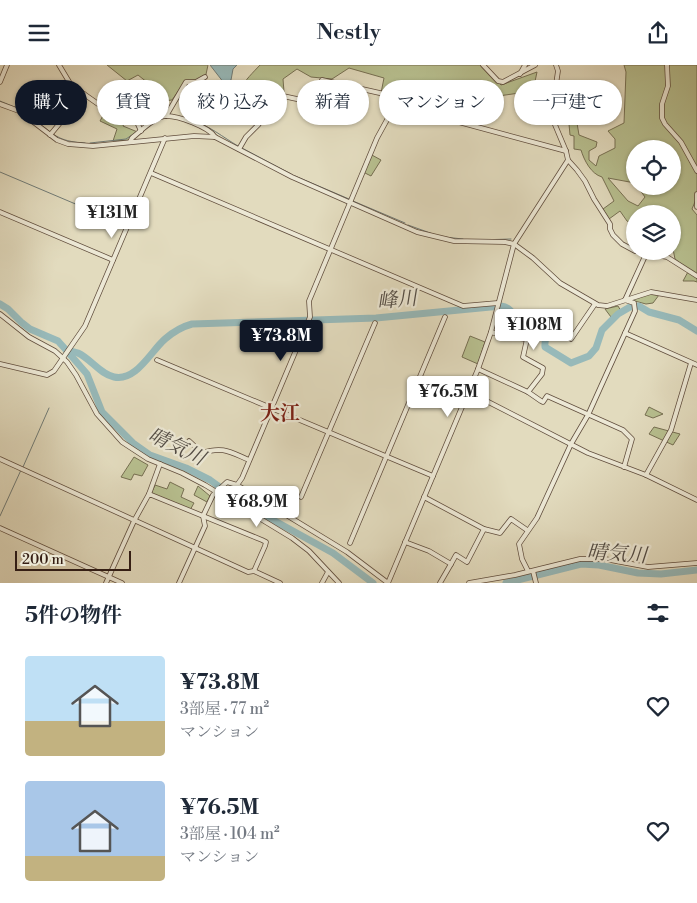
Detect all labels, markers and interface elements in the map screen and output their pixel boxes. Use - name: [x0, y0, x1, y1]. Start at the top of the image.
- icon: menu: [25, 19, 53, 47]
- text: Nestly: [316, 19, 381, 46]
- icon: share: [644, 19, 672, 47]
- chip: 購入: [15, 80, 87, 125]
- chip: 賃貸: [97, 80, 169, 125]
- chip: 絞り込み: [179, 80, 287, 125]
- chip: 新着: [297, 80, 369, 125]
- chip: マンション: [379, 80, 504, 125]
- chip: 一戸建て: [514, 80, 622, 125]
- map controls: [626, 140, 681, 260]
- button: locate: [626, 140, 681, 195]
- pin: ¥131M: [77, 197, 147, 239]
- text: ¥131M: [86, 203, 138, 223]
- button: layers: [626, 205, 681, 260]
- water label: 峰川: [376, 286, 420, 315]
- pin: ¥108M: [499, 309, 569, 351]
- text: ¥108M: [506, 315, 562, 335]
- pin: ¥73.8M: [240, 319, 322, 362]
- text: ¥73.8M: [251, 326, 311, 346]
- pin: ¥76.5M: [407, 375, 489, 418]
- text: ¥76.5M: [418, 382, 478, 402]
- district label: 大江: [260, 402, 300, 427]
- water label: 晴気川: [144, 423, 211, 473]
- pin: ¥68.9M: [216, 485, 298, 528]
- text: ¥68.9M: [226, 492, 288, 512]
- water label: 晴気川: [586, 540, 650, 569]
- scale bar: [15, 548, 131, 571]
- text: 200 m: [22, 551, 64, 569]
- icon: filters: [644, 599, 672, 627]
- text: 5件の物件: [25, 603, 122, 629]
- text: ¥73.8M: [180, 670, 259, 696]
- icon: home: [65, 676, 125, 736]
- icon: heart: [644, 692, 672, 720]
- text: 3部屋 · 77 m²: [180, 699, 269, 719]
- text: マンション: [180, 722, 259, 742]
- text: ¥76.5M: [180, 795, 259, 821]
- icon: home: [65, 801, 125, 861]
- icon: heart: [644, 817, 672, 845]
- text: 3部屋 · 104 m²: [180, 824, 280, 844]
- text: マンション: [180, 847, 259, 867]

